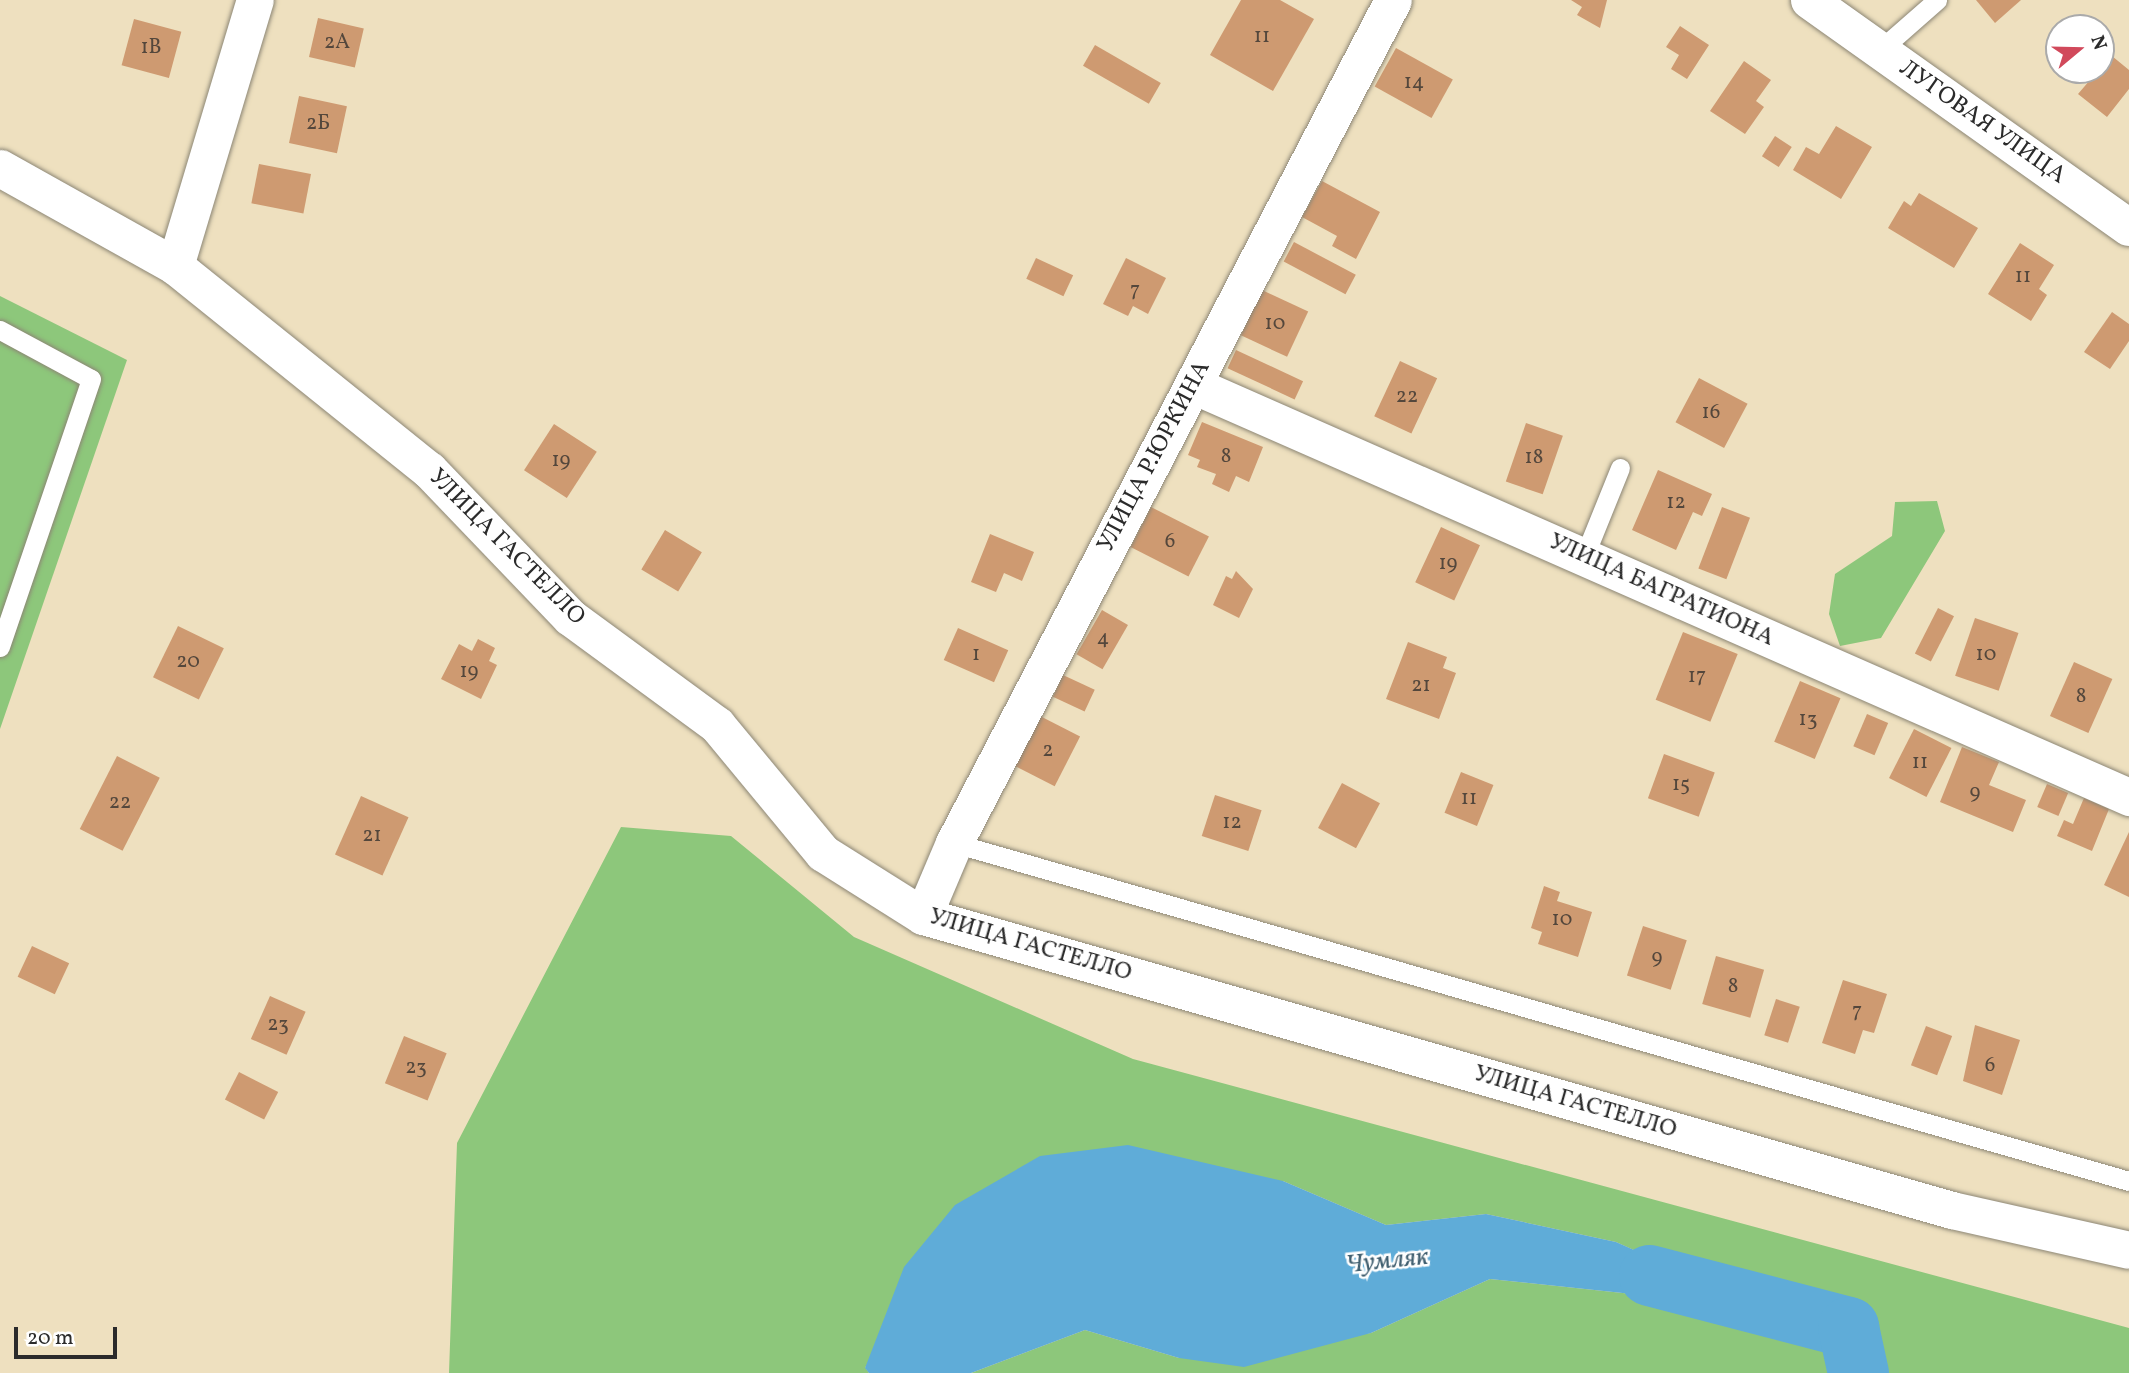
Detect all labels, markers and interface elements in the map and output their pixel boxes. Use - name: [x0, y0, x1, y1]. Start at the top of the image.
- north arrow: [2045, 14, 2115, 84]
- house number: 11: [1254, 24, 1270, 50]
- house number: 2А: [324, 30, 350, 56]
- text: N: [2083, 32, 2113, 54]
- house number: 1В: [140, 35, 162, 61]
- street label: ЛУГОВАЯ УЛИЦА: [1893, 55, 2071, 191]
- house number: 14: [1404, 70, 1424, 96]
- house number: 2Б: [306, 111, 330, 137]
- house number: 11: [2015, 264, 2031, 290]
- house number: 7: [1130, 278, 1140, 304]
- house number: 10: [1265, 311, 1285, 337]
- street label: УЛИЦА Р.ЮРКИНА: [1092, 356, 1218, 558]
- house number: 22: [1396, 384, 1418, 410]
- house number: 16: [1702, 400, 1720, 426]
- house number: 8: [1221, 444, 1231, 470]
- house number: 18: [1525, 445, 1543, 471]
- house number: 19: [551, 448, 571, 474]
- street label: УЛИЦА ГАСТЕЛЛО: [422, 464, 590, 632]
- house number: 12: [1666, 490, 1686, 516]
- street label: УЛИЦА БАГРАТИОНА: [1544, 528, 1778, 654]
- house number: 6: [1165, 529, 1175, 555]
- house number: 19: [1438, 551, 1458, 577]
- house number: 4: [1097, 626, 1109, 652]
- house number: 1: [972, 642, 980, 668]
- house number: 10: [1976, 642, 1996, 668]
- house number: 20: [176, 649, 200, 675]
- house number: 19: [459, 659, 479, 685]
- house number: 17: [1688, 664, 1706, 690]
- house number: 21: [1411, 673, 1431, 699]
- house number: 8: [2076, 684, 2086, 710]
- house number: 13: [1799, 707, 1817, 733]
- house number: 2: [1042, 738, 1054, 764]
- house number: 11: [1912, 750, 1928, 776]
- house number: 15: [1672, 772, 1690, 798]
- house number: 9: [1970, 780, 1980, 806]
- house number: 11: [1461, 786, 1477, 812]
- house number: 22: [109, 790, 131, 816]
- house number: 12: [1222, 810, 1242, 836]
- house number: 21: [362, 823, 382, 849]
- street label: УЛИЦА ГАСТЕЛЛО: [925, 903, 1135, 989]
- house number: 10: [1552, 907, 1572, 933]
- house number: 9: [1652, 945, 1662, 971]
- house number: 8: [1728, 974, 1738, 1000]
- house number: 7: [1852, 999, 1862, 1025]
- house number: 23: [267, 1012, 289, 1038]
- house number: 6: [1985, 1053, 1995, 1079]
- house number: 23: [405, 1055, 427, 1081]
- street label: УЛИЦА ГАСТЕЛЛО: [1470, 1060, 1680, 1146]
- water label: Чумляк: [1344, 1242, 1430, 1282]
- scale bar: [18, 1314, 121, 1358]
- text: 20 m: [27, 1324, 73, 1353]

